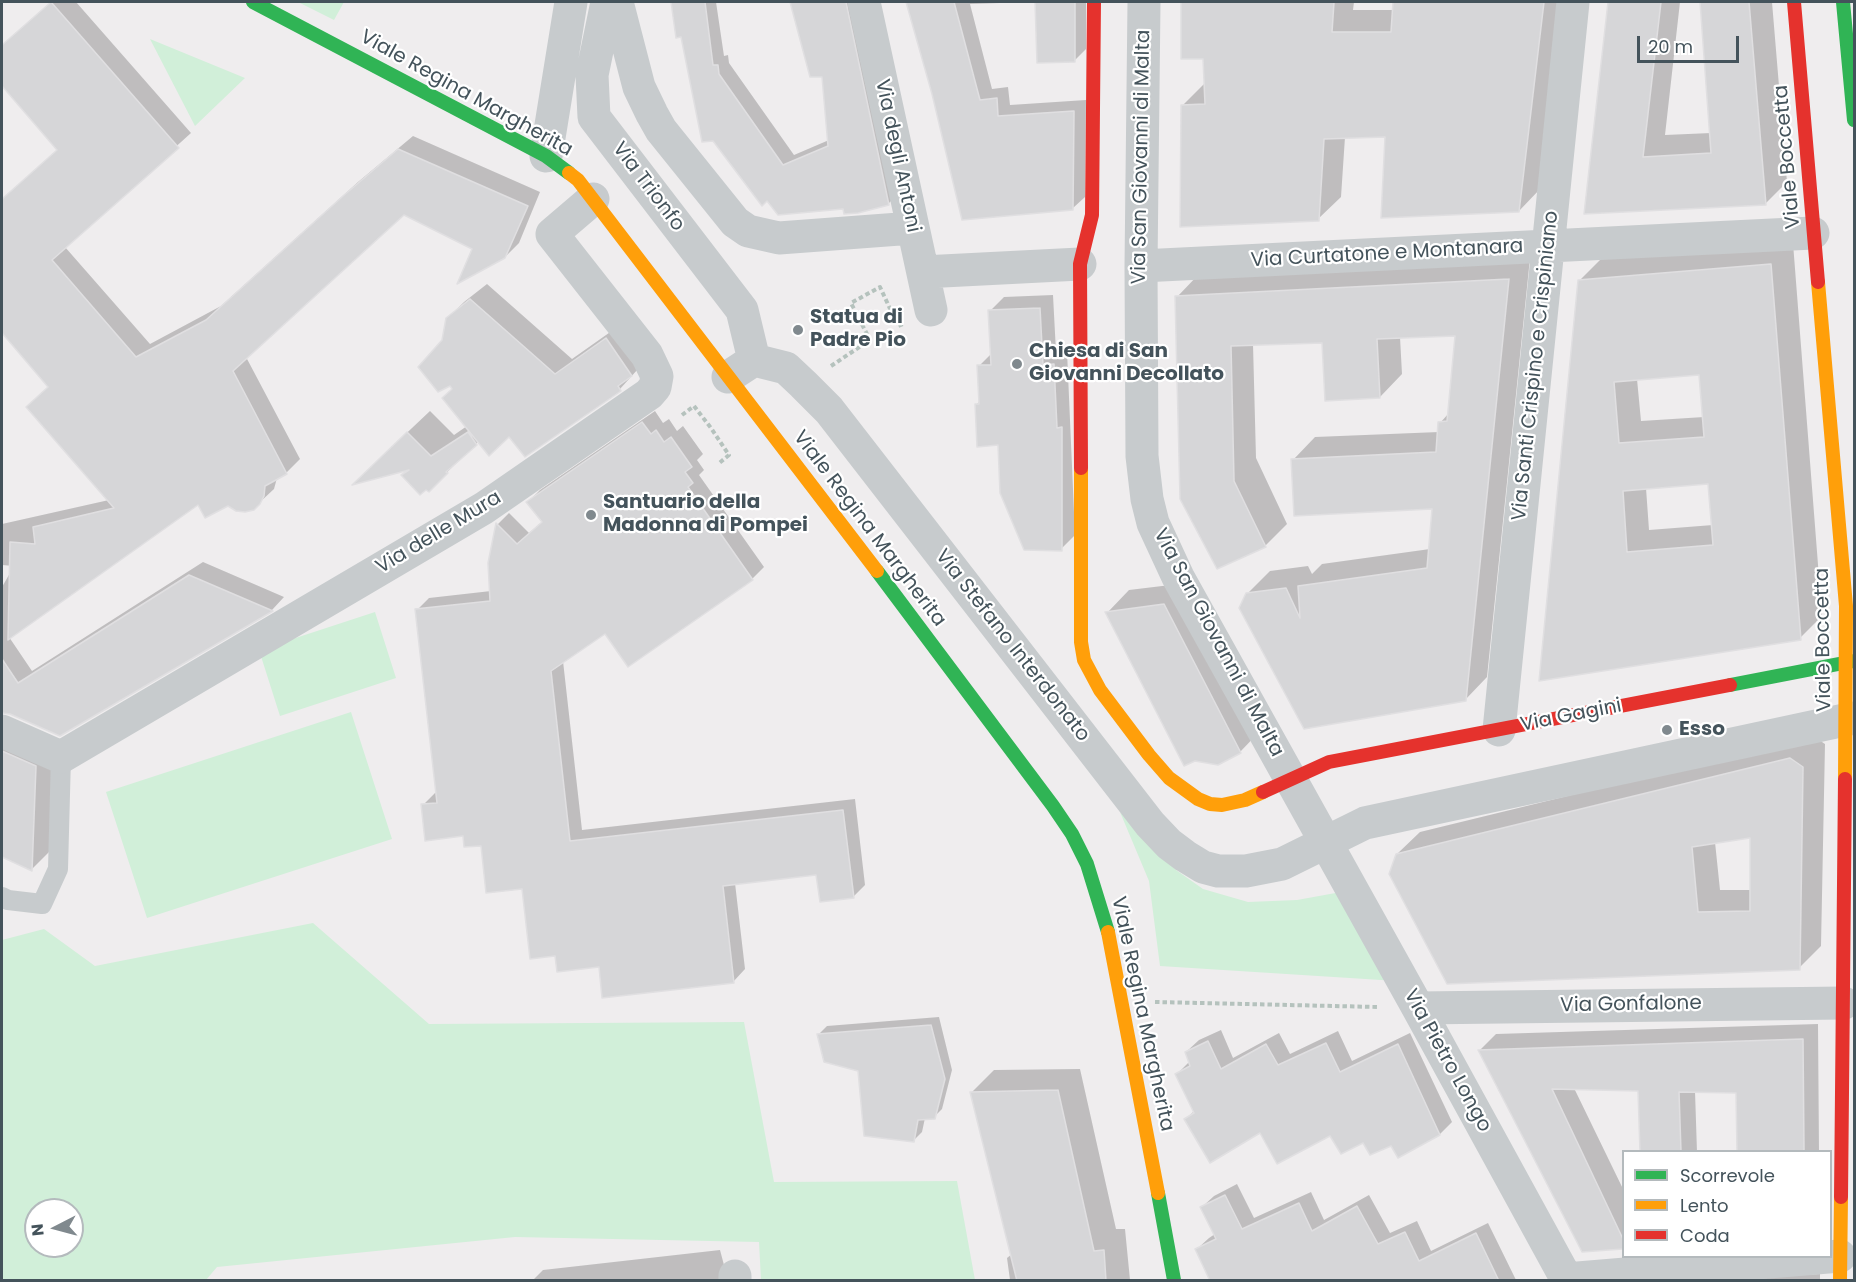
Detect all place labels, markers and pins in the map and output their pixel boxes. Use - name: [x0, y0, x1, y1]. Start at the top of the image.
- place label: Statua di Padre Pio: [810, 306, 906, 353]
- marker: Statua di Padre Pio: [791, 323, 805, 337]
- place label: Chiesa di San Giovanni Decollato: [1029, 340, 1224, 387]
- marker: Chiesa di San Giovanni Decollato: [1010, 357, 1024, 371]
- place label: Santuario della Madonna di Pompei: [603, 491, 808, 538]
- marker: Santuario della Madonna di Pompei: [584, 508, 598, 522]
- place label: Esso: [1679, 718, 1725, 742]
- marker: Esso: [1660, 723, 1674, 737]

